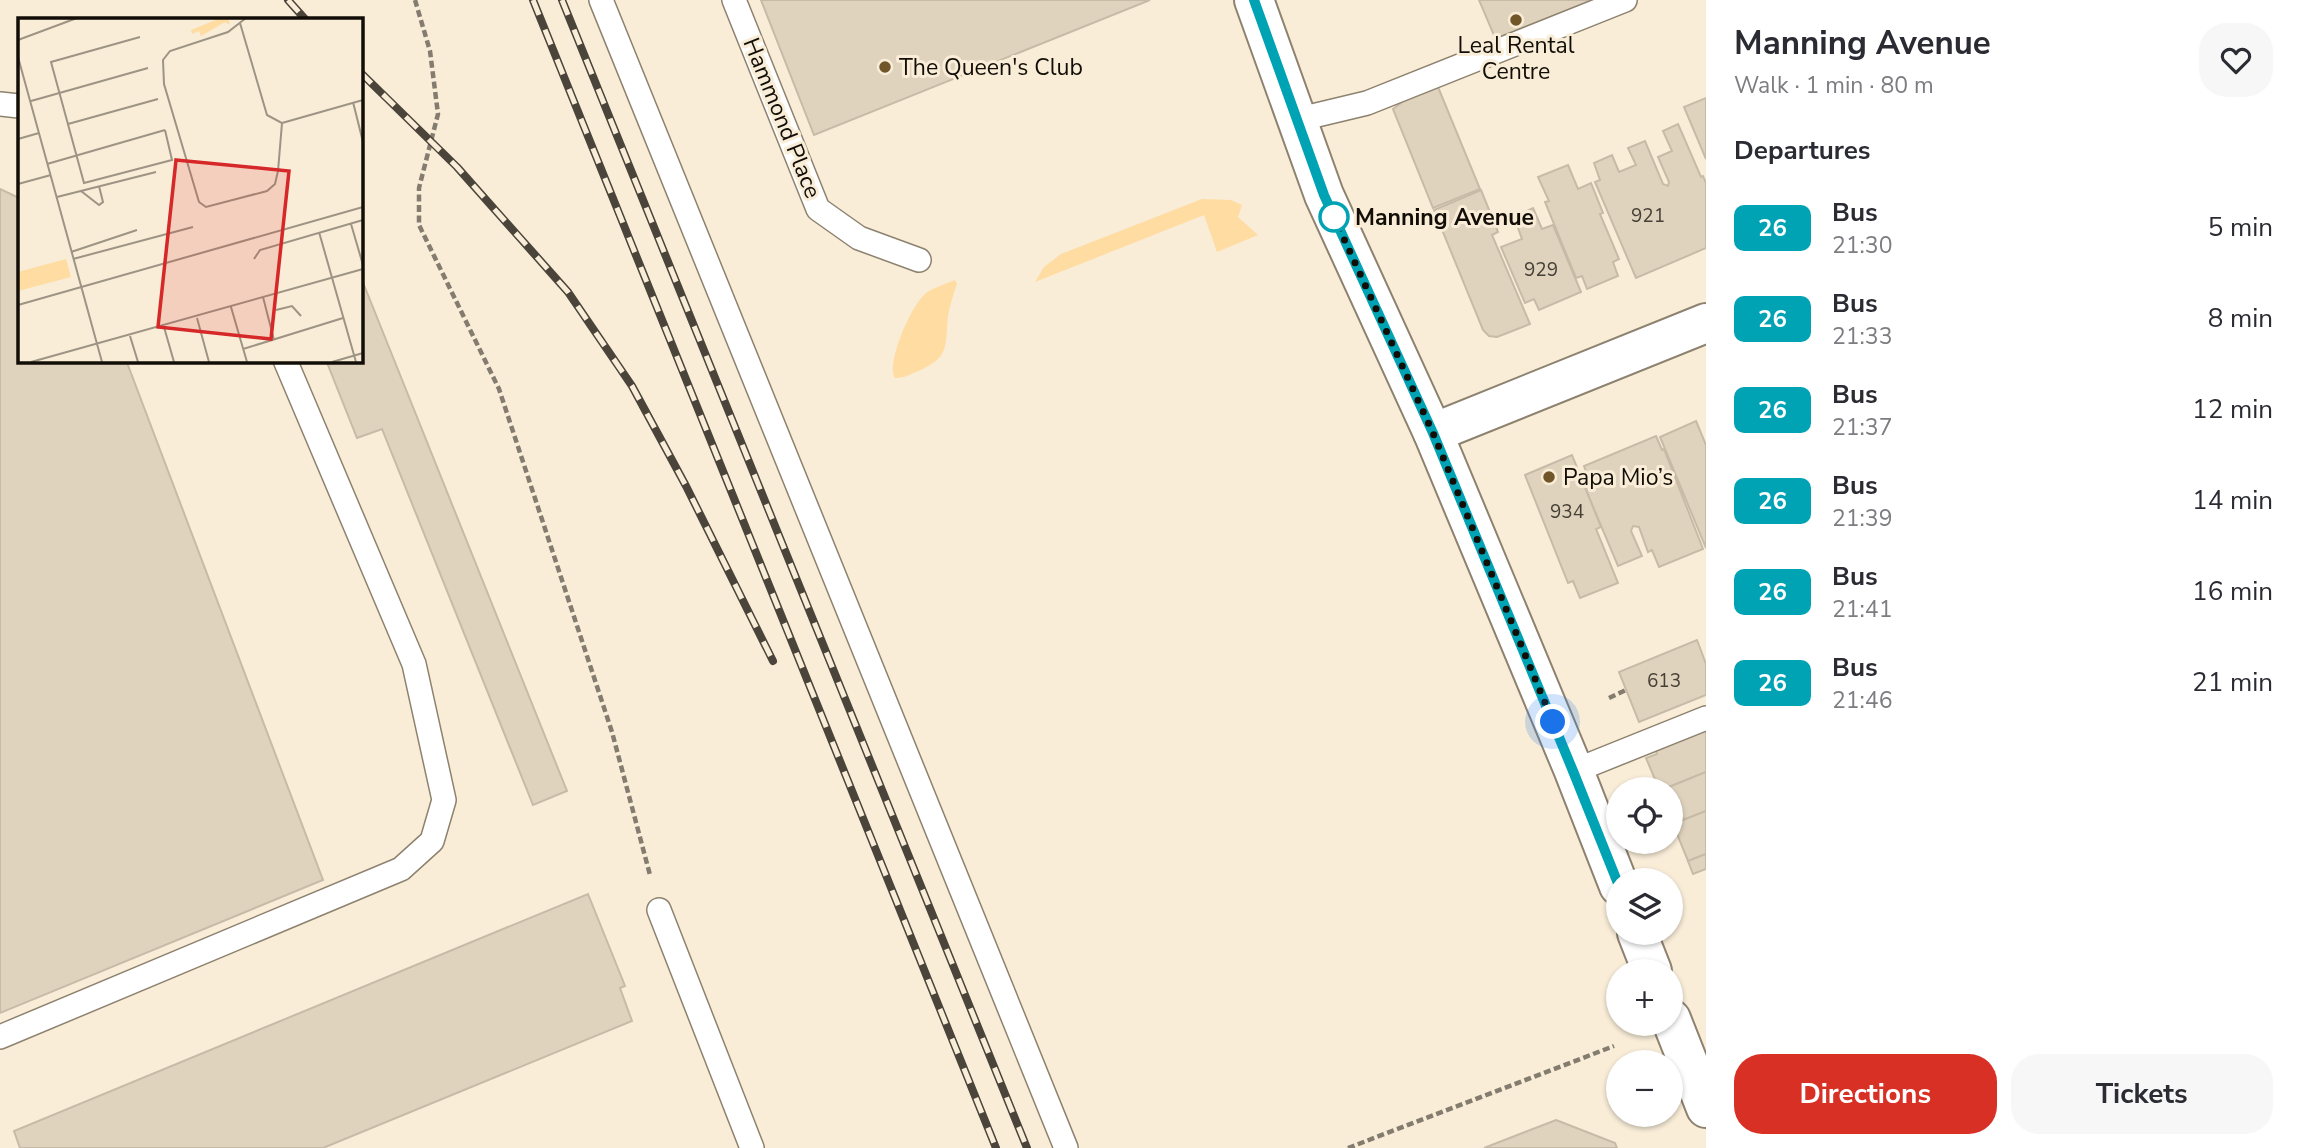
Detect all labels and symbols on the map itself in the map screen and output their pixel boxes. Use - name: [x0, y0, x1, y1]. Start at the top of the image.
- marker: Leal Rental Centre: [1508, 12, 1524, 28]
- inset map: [18, 18, 362, 362]
- place label: Leal Rental Centre: [1458, 30, 1575, 87]
- street label: Hammond Place: [736, 33, 828, 203]
- place label: The Queen's Club: [899, 52, 1083, 83]
- marker: The Queen's Club: [877, 59, 893, 75]
- marker: Manning Avenue: [1319, 202, 1349, 232]
- place label: Manning Avenue: [1355, 202, 1534, 233]
- house number: 921: [1631, 203, 1665, 229]
- house number: 929: [1524, 257, 1558, 283]
- place label: Papa Mio’s: [1563, 462, 1673, 493]
- marker: Papa Mio’s: [1541, 469, 1557, 485]
- house number: 934: [1550, 499, 1584, 525]
- house number: 613: [1647, 668, 1681, 694]
- your location: [1535, 704, 1570, 739]

